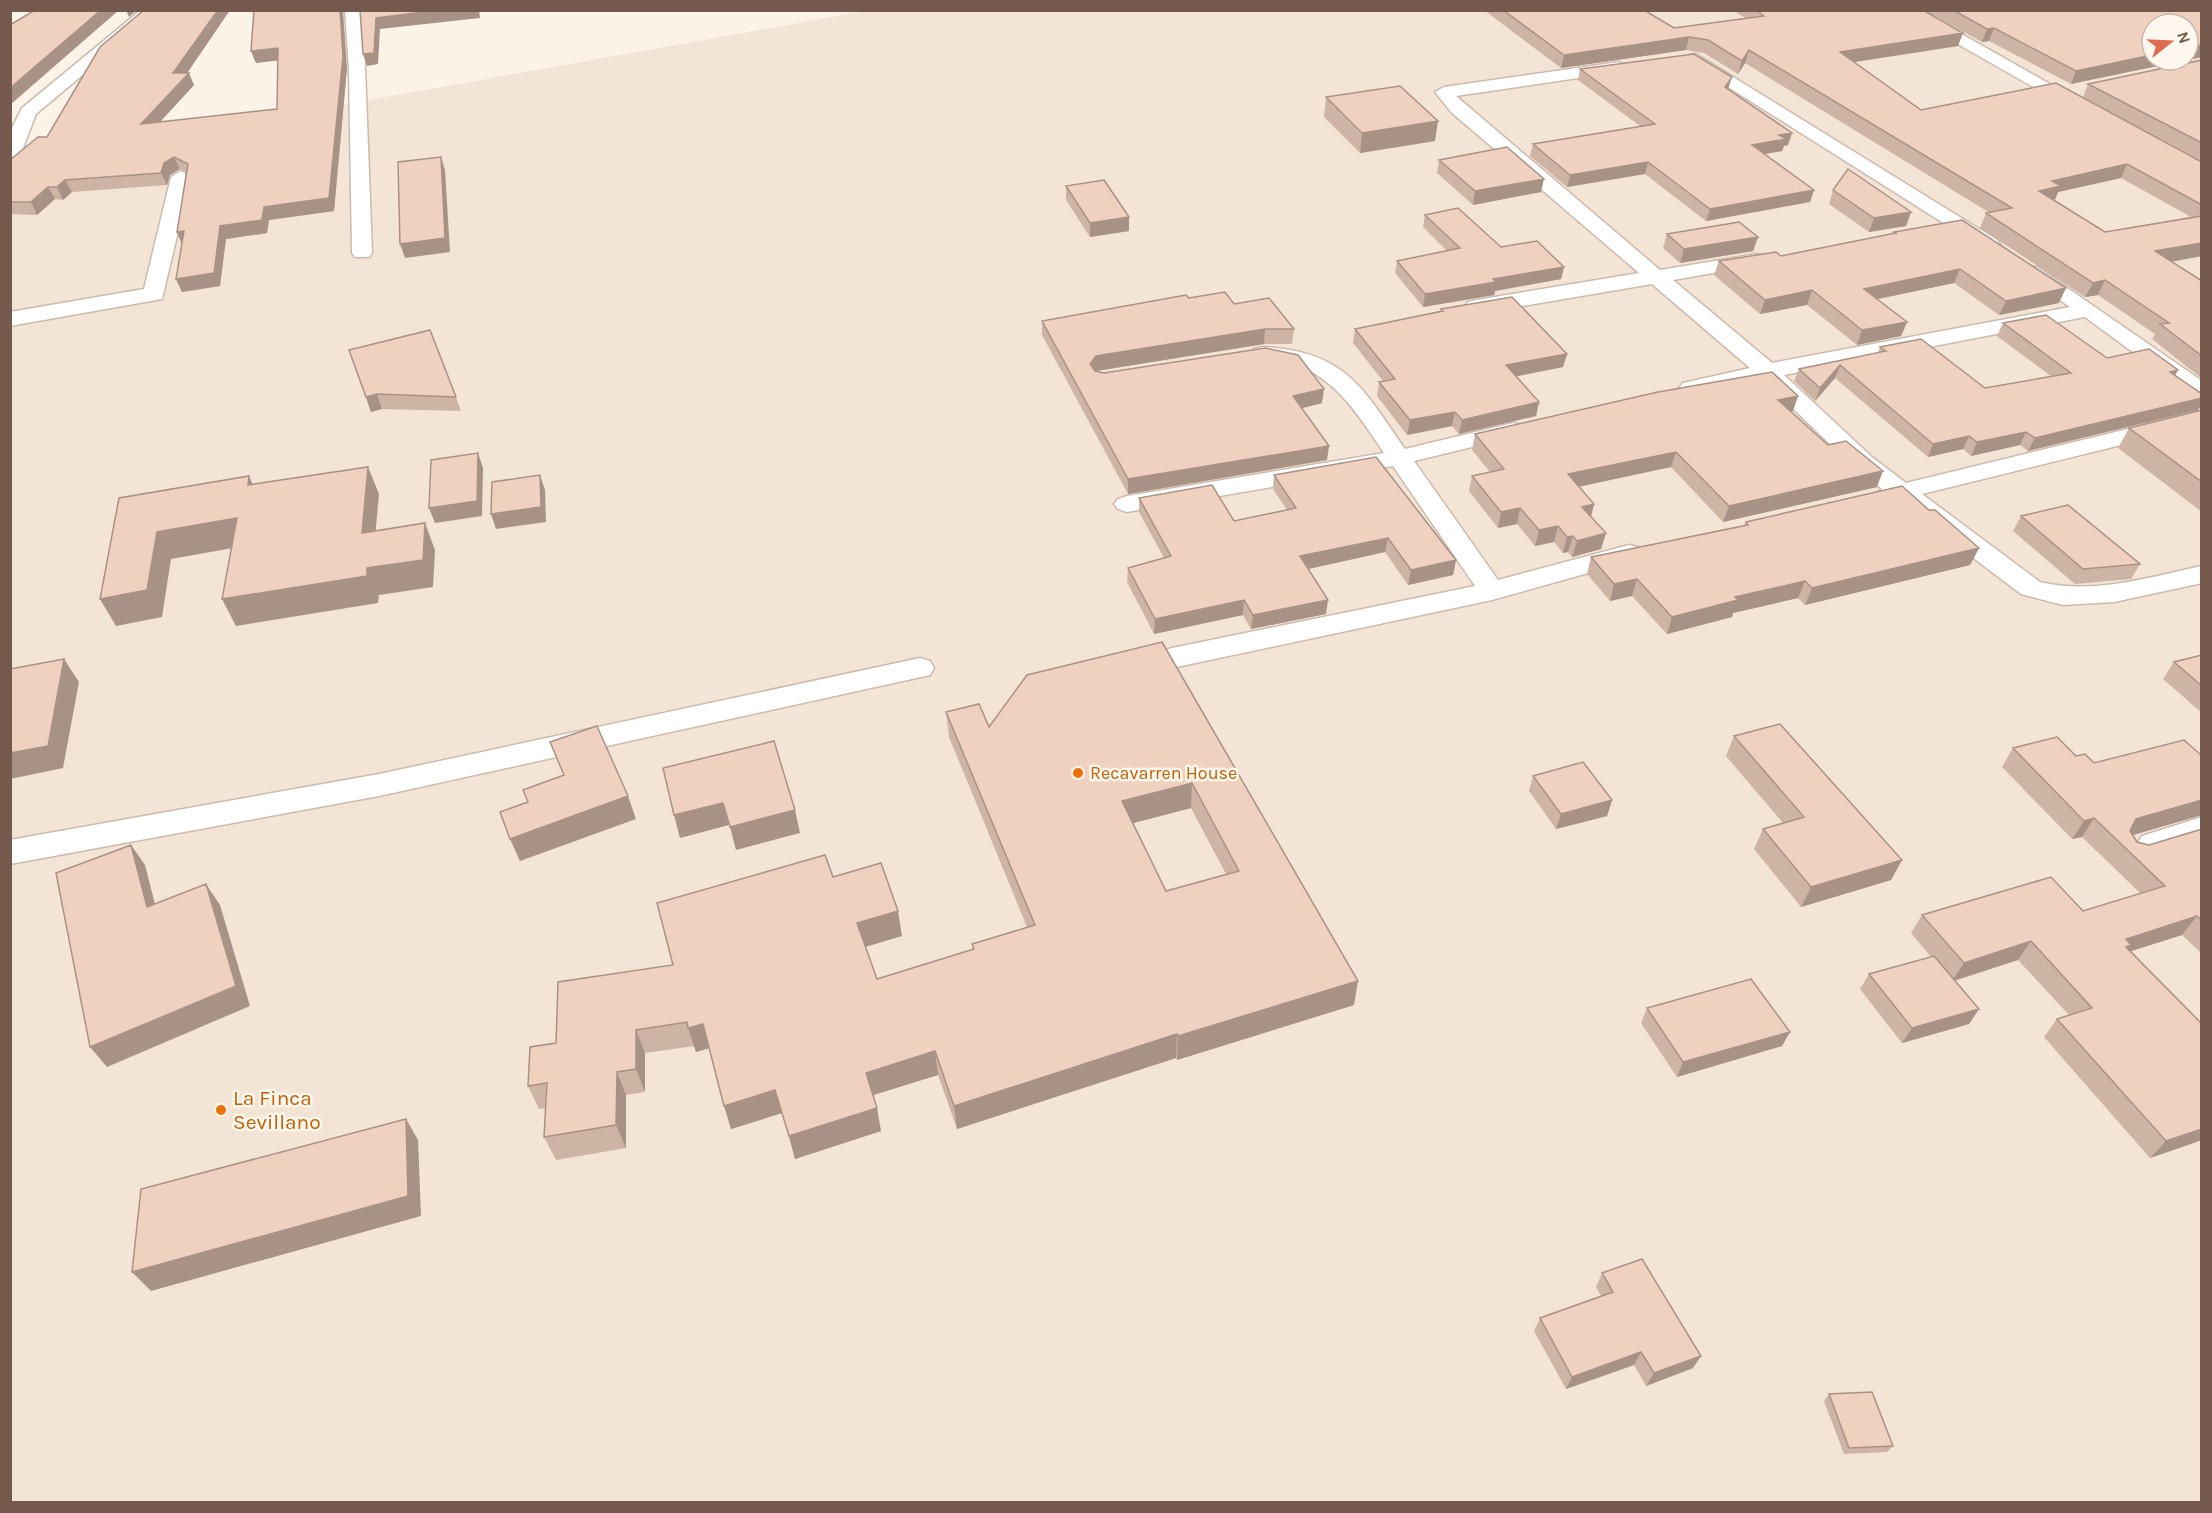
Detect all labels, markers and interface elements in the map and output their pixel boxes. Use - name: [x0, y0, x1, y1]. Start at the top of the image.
- north arrow: [2140, 12, 2200, 72]
- text: N: [2173, 29, 2195, 46]
- place label: Recavarren House: [1090, 762, 1237, 784]
- marker: Recavarren House: [1071, 766, 1085, 780]
- place label: La Finca Sevillano: [233, 1086, 321, 1134]
- marker: La Finca Sevillano: [214, 1103, 228, 1117]

